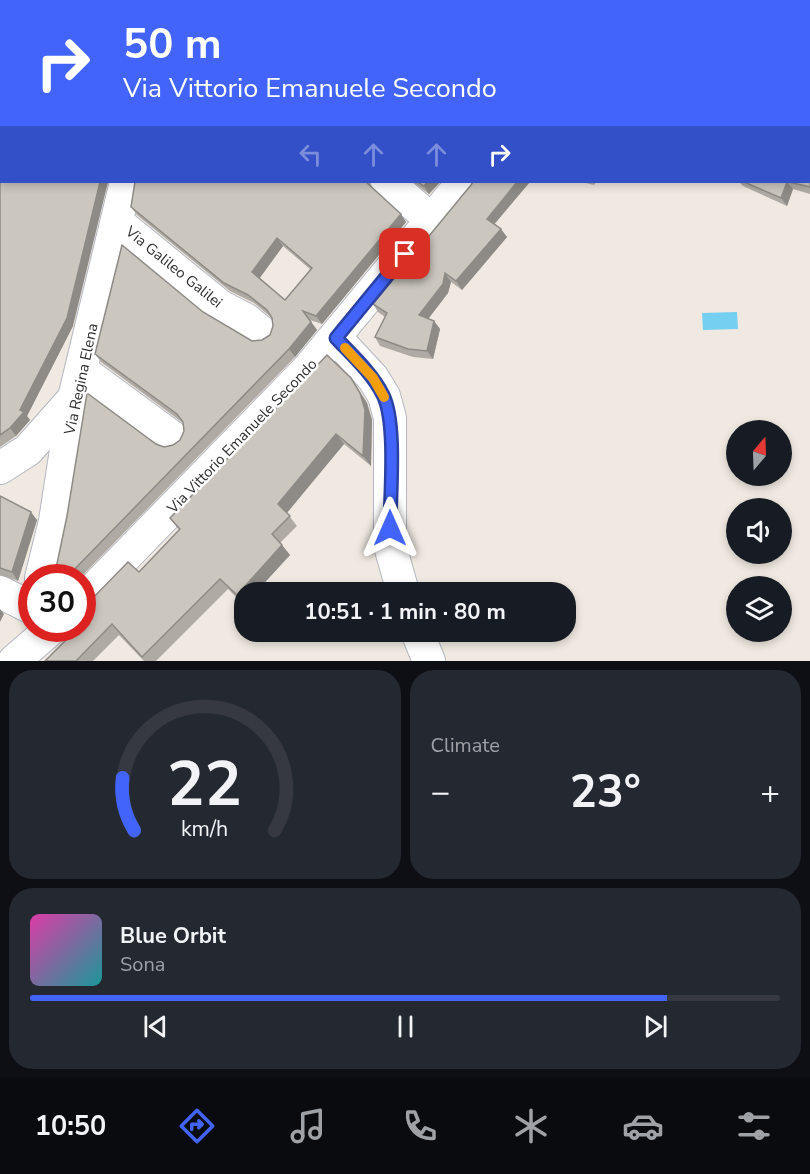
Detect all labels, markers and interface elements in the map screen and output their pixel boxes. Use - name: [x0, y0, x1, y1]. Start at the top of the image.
- text: 50 m: [123, 16, 222, 73]
- icon: right: [24, 24, 102, 102]
- text: Via Vittorio Emanuele Secondo: [123, 70, 497, 107]
- icon: left: [294, 138, 327, 171]
- icon: ahead: [357, 138, 390, 171]
- icon: ahead: [420, 138, 453, 171]
- icon: right: [483, 138, 516, 171]
- street label: Via Galileo Galilei: [120, 221, 227, 312]
- pin: [379, 228, 430, 279]
- icon: arrive: [388, 237, 421, 270]
- street label: Via Regina Elena: [59, 321, 103, 438]
- street label: Via Vittorio Emanuele Secondo: [162, 354, 321, 518]
- north arrow: [726, 420, 792, 486]
- map controls: [726, 420, 792, 642]
- position arrow: [358, 496, 422, 560]
- button: sound: [726, 498, 792, 564]
- speed limit sign: 30: [18, 564, 96, 642]
- button: layers: [726, 576, 792, 642]
- text: 10:51 · 1 min · 80 m: [304, 597, 506, 627]
- text: Climate: [431, 732, 500, 759]
- text: 22: [167, 742, 242, 827]
- text: 23°: [570, 762, 641, 823]
- text: −: [431, 770, 450, 815]
- text: +: [760, 770, 780, 815]
- text: km/h: [181, 815, 228, 845]
- text: Blue Orbit: [120, 921, 226, 951]
- text: Sona: [120, 951, 165, 978]
- icon: previous: [139, 1010, 172, 1043]
- icon: pause: [389, 1010, 422, 1043]
- icon: next: [639, 1010, 672, 1043]
- icon: directions: [176, 1105, 218, 1147]
- icon: music: [287, 1105, 329, 1147]
- icon: phone: [399, 1105, 441, 1147]
- icon: climate: [510, 1105, 552, 1147]
- icon: car: [622, 1105, 664, 1147]
- icon: filters: [733, 1105, 775, 1147]
- text: 10:50: [35, 1108, 106, 1145]

